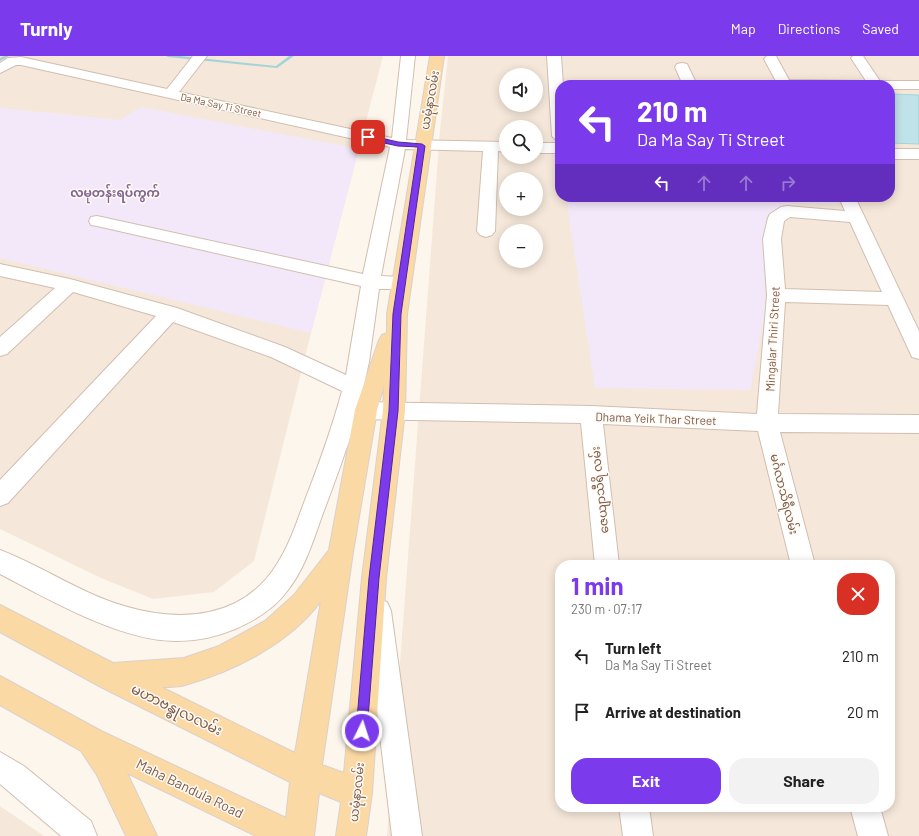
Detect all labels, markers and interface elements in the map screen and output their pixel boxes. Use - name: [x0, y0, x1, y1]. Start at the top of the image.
- text: Turnly: [20, 17, 72, 40]
- text: Map: [731, 20, 756, 37]
- text: Directions: [778, 20, 840, 37]
- text: Saved: [862, 20, 899, 37]
- map controls: [499, 68, 543, 268]
- button: sound: [499, 68, 543, 112]
- street label: ယမုံနာလမ်း: [416, 69, 445, 131]
- street label: Da Ma Say Ti Street: [179, 91, 263, 120]
- text: 210 m: [637, 94, 707, 128]
- icon: left: [571, 96, 623, 148]
- pin: [351, 120, 385, 154]
- button: search: [499, 120, 543, 164]
- icon: arrive: [357, 126, 379, 148]
- text: Da Ma Say Ti Street: [637, 128, 785, 150]
- button: +: [499, 172, 543, 216]
- icon: left: [651, 172, 673, 194]
- icon: ahead: [693, 172, 715, 194]
- icon: ahead: [735, 172, 757, 194]
- icon: right: [777, 172, 799, 194]
- district label: လမုတန်းရပ်ကွက်: [70, 183, 160, 204]
- button: −: [499, 224, 543, 268]
- street label: Mingalar Thiri Street: [762, 286, 782, 392]
- street label: Dhama Yeik Thar Street: [595, 409, 717, 427]
- street label: ဇေယျာသီရိ လမ်း: [586, 445, 615, 534]
- street label: မင်္ဂလာသိရီလမ်း: [764, 452, 803, 537]
- text: 1 min: [571, 571, 624, 600]
- button: close: [837, 573, 879, 615]
- text: 230 m · 07:17: [571, 601, 642, 617]
- text: Turn left: [605, 639, 661, 657]
- icon: left: [571, 645, 593, 667]
- text: 210 m: [842, 647, 879, 665]
- text: Da Ma Say Ti Street: [605, 657, 712, 673]
- street label: မဟာဗန္ဓုလလမ်း: [127, 679, 226, 742]
- icon: arrive: [571, 701, 593, 723]
- text: Arrive at destination: [605, 703, 741, 721]
- text: 20 m: [847, 703, 879, 721]
- position arrow: [341, 710, 383, 752]
- street label: Maha Bandula Road: [134, 755, 246, 821]
- button: Exit: [571, 758, 721, 804]
- button: Share: [729, 758, 879, 804]
- street label: ယမုံနာလမ်း: [345, 761, 370, 823]

